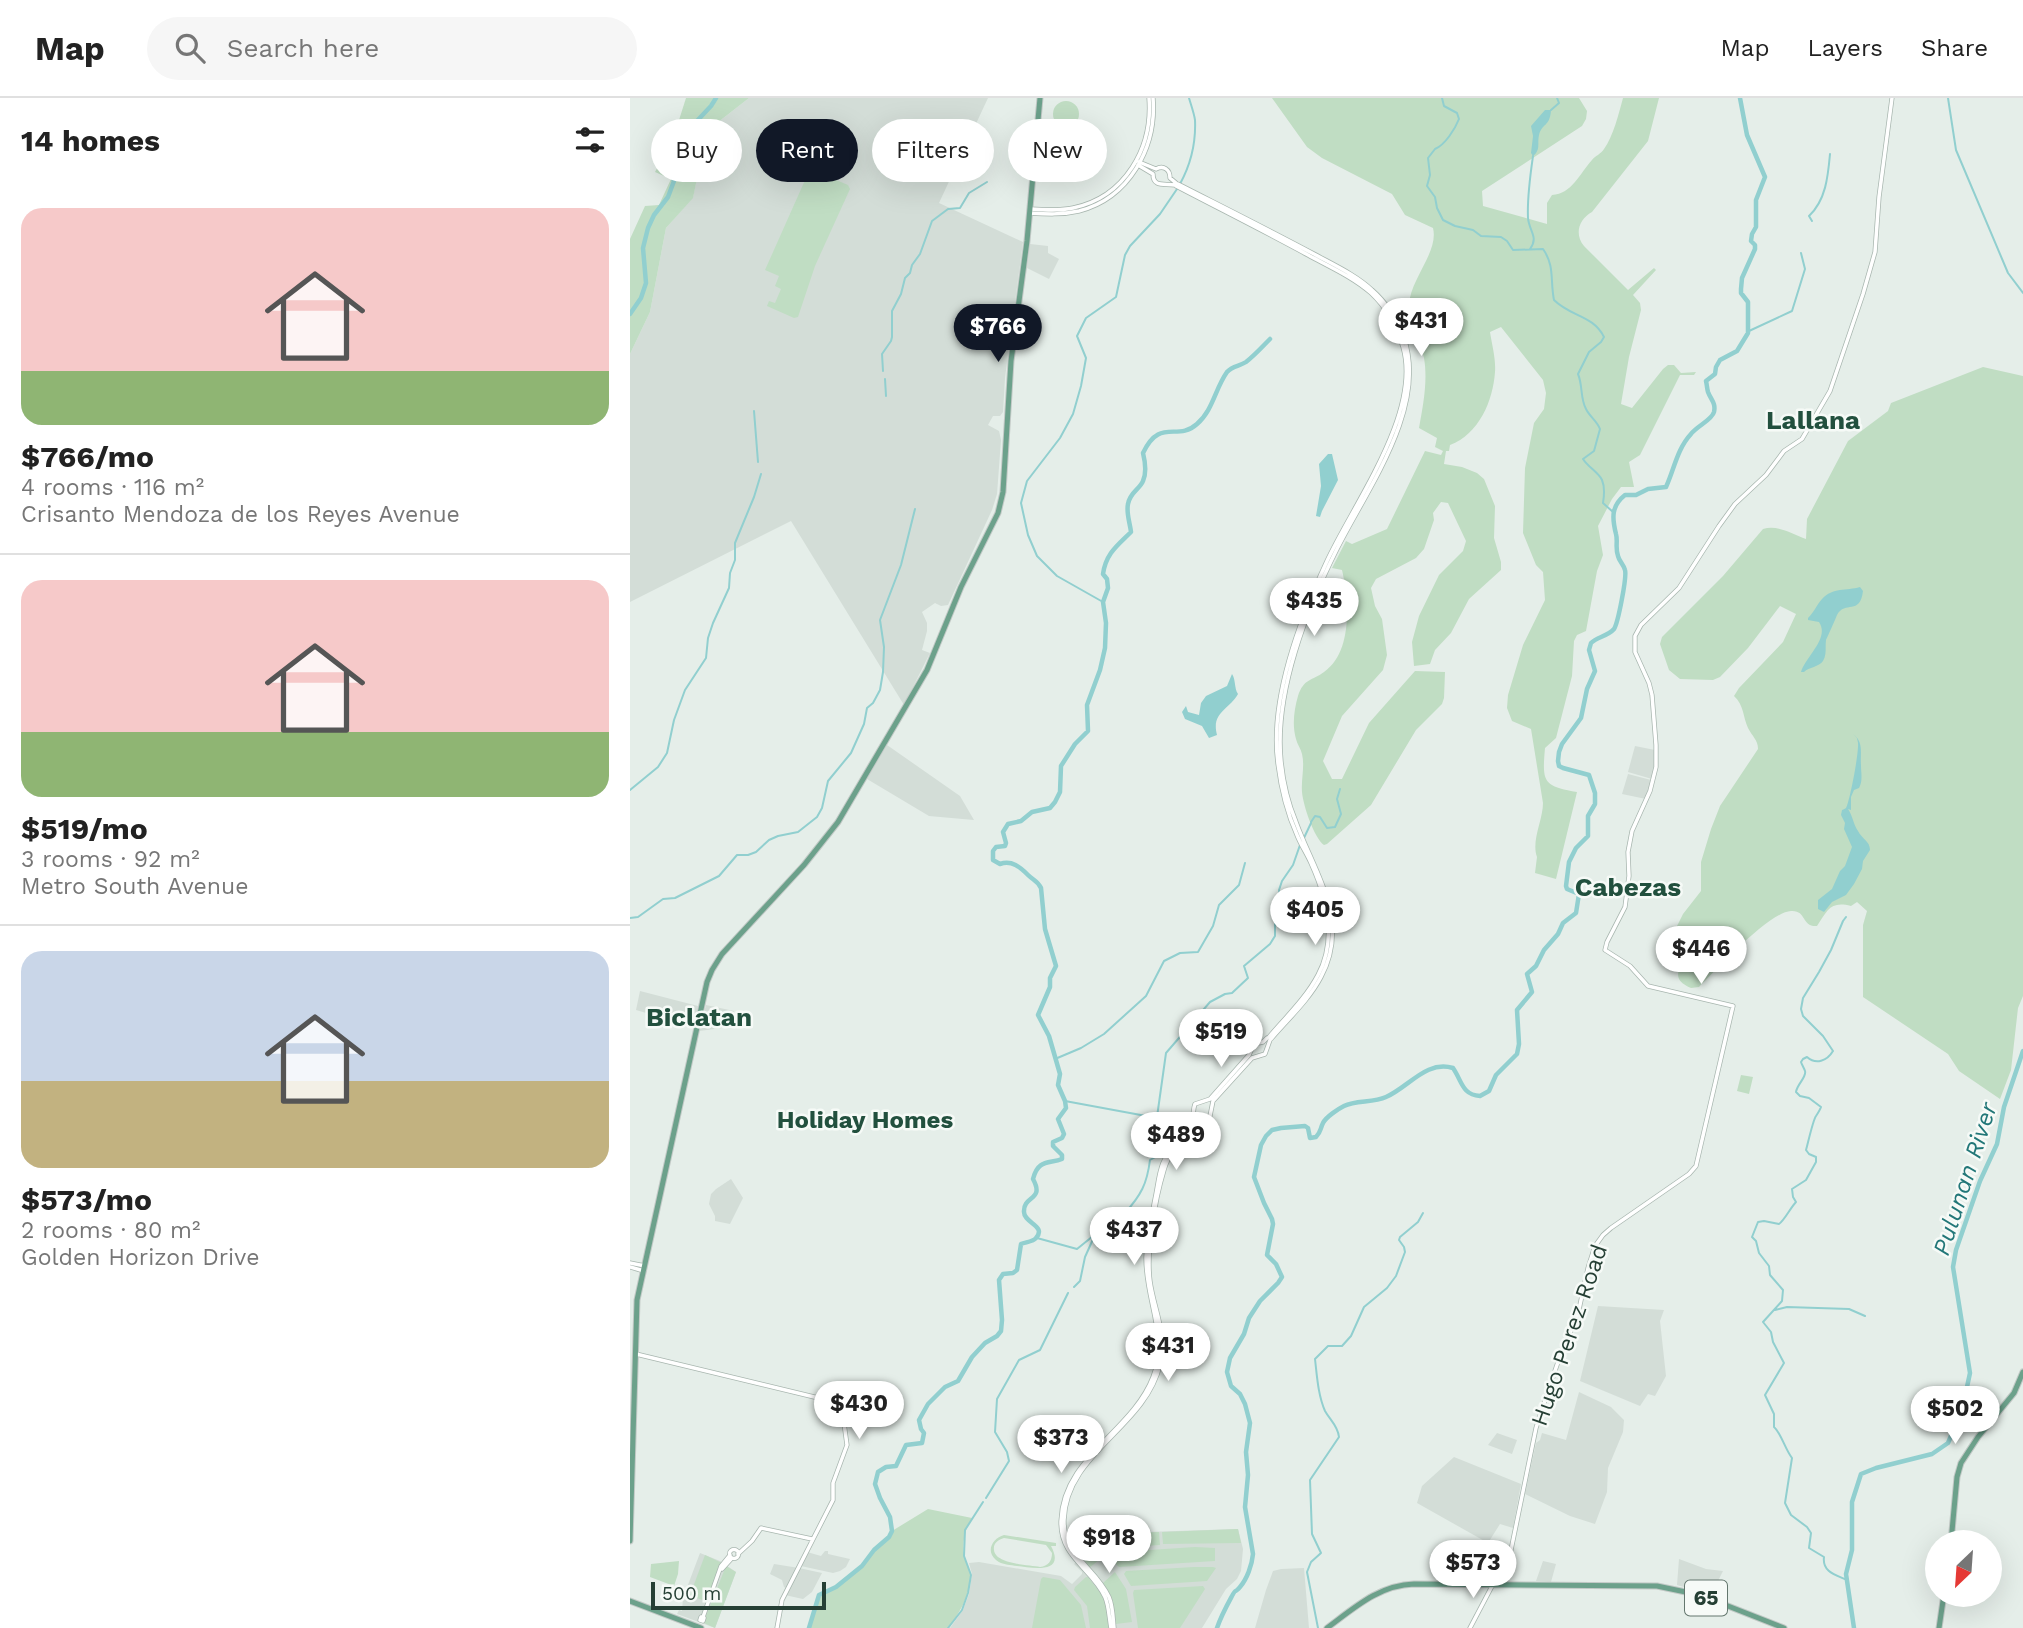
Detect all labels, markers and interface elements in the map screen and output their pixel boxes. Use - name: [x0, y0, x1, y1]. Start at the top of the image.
- search box: [147, 17, 637, 80]
- text: Map: [35, 29, 105, 68]
- icon: search: [171, 29, 209, 67]
- text: Search here: [227, 33, 379, 63]
- text: Map: [1721, 34, 1769, 62]
- text: Layers: [1807, 34, 1883, 62]
- text: Share: [1921, 34, 1988, 62]
- chip: Buy: [651, 119, 742, 182]
- chip: Rent: [756, 119, 858, 182]
- chip: Filters: [872, 119, 994, 182]
- chip: New: [1008, 119, 1107, 182]
- icon: filters: [571, 121, 609, 159]
- text: 14 homes: [21, 123, 160, 158]
- icon: home: [252, 253, 378, 379]
- pin: $431: [1380, 299, 1462, 358]
- pin: $766: [957, 304, 1039, 364]
- text: $431: [1394, 307, 1448, 334]
- text: $766: [970, 313, 1026, 340]
- district label: Lallana: [1766, 405, 1860, 435]
- text: $766/mo: [21, 439, 154, 474]
- text: 4 rooms · 116 m²: [21, 474, 204, 501]
- text: Crisanto Mendoza de los Reyes Avenue: [21, 501, 460, 528]
- pin: $435: [1273, 578, 1355, 638]
- text: $435: [1286, 587, 1342, 614]
- icon: home: [252, 625, 378, 751]
- text: $519/mo: [21, 811, 148, 846]
- text: 3 rooms · 92 m²: [21, 846, 200, 873]
- district label: Cabezas: [1575, 872, 1681, 902]
- text: Metro South Avenue: [21, 873, 249, 900]
- pin: $405: [1274, 888, 1356, 947]
- text: $405: [1286, 896, 1344, 923]
- pin: $446: [1660, 926, 1742, 986]
- text: $446: [1672, 935, 1730, 962]
- icon: home: [252, 996, 378, 1122]
- district label: Biclatan: [646, 1002, 752, 1032]
- pin: $519: [1180, 1010, 1262, 1069]
- text: $519: [1195, 1018, 1247, 1045]
- water label: Pulunan River: [1927, 1098, 2003, 1259]
- district label: Holiday Homes: [777, 1106, 953, 1134]
- pin: $489: [1135, 1112, 1217, 1172]
- text: $489: [1147, 1121, 1205, 1148]
- text: $573/mo: [21, 1182, 152, 1217]
- pin: $437: [1093, 1208, 1175, 1267]
- text: $437: [1106, 1216, 1162, 1243]
- text: 2 rooms · 80 m²: [21, 1217, 200, 1244]
- street label: Hugo Perez Road: [1526, 1241, 1613, 1430]
- text: Golden Horizon Drive: [21, 1244, 259, 1271]
- pin: $431: [1127, 1324, 1209, 1383]
- text: $431: [1141, 1332, 1195, 1359]
- pin: $430: [818, 1382, 900, 1441]
- pin: $502: [1914, 1386, 1996, 1446]
- text: $430: [830, 1390, 888, 1417]
- text: $502: [1927, 1395, 1983, 1422]
- pin: $373: [1020, 1416, 1102, 1475]
- text: $373: [1033, 1424, 1089, 1451]
- pin: $918: [1068, 1516, 1150, 1575]
- text: $918: [1082, 1524, 1136, 1551]
- north arrow: [1925, 1530, 2002, 1606]
- map controls: [1925, 1530, 2002, 1607]
- pin: $573: [1432, 1540, 1514, 1600]
- text: $573: [1445, 1549, 1501, 1576]
- scale bar: [651, 1579, 826, 1611]
- road number: 65: [1685, 1580, 1727, 1616]
- text: 500 m: [662, 1582, 721, 1605]

